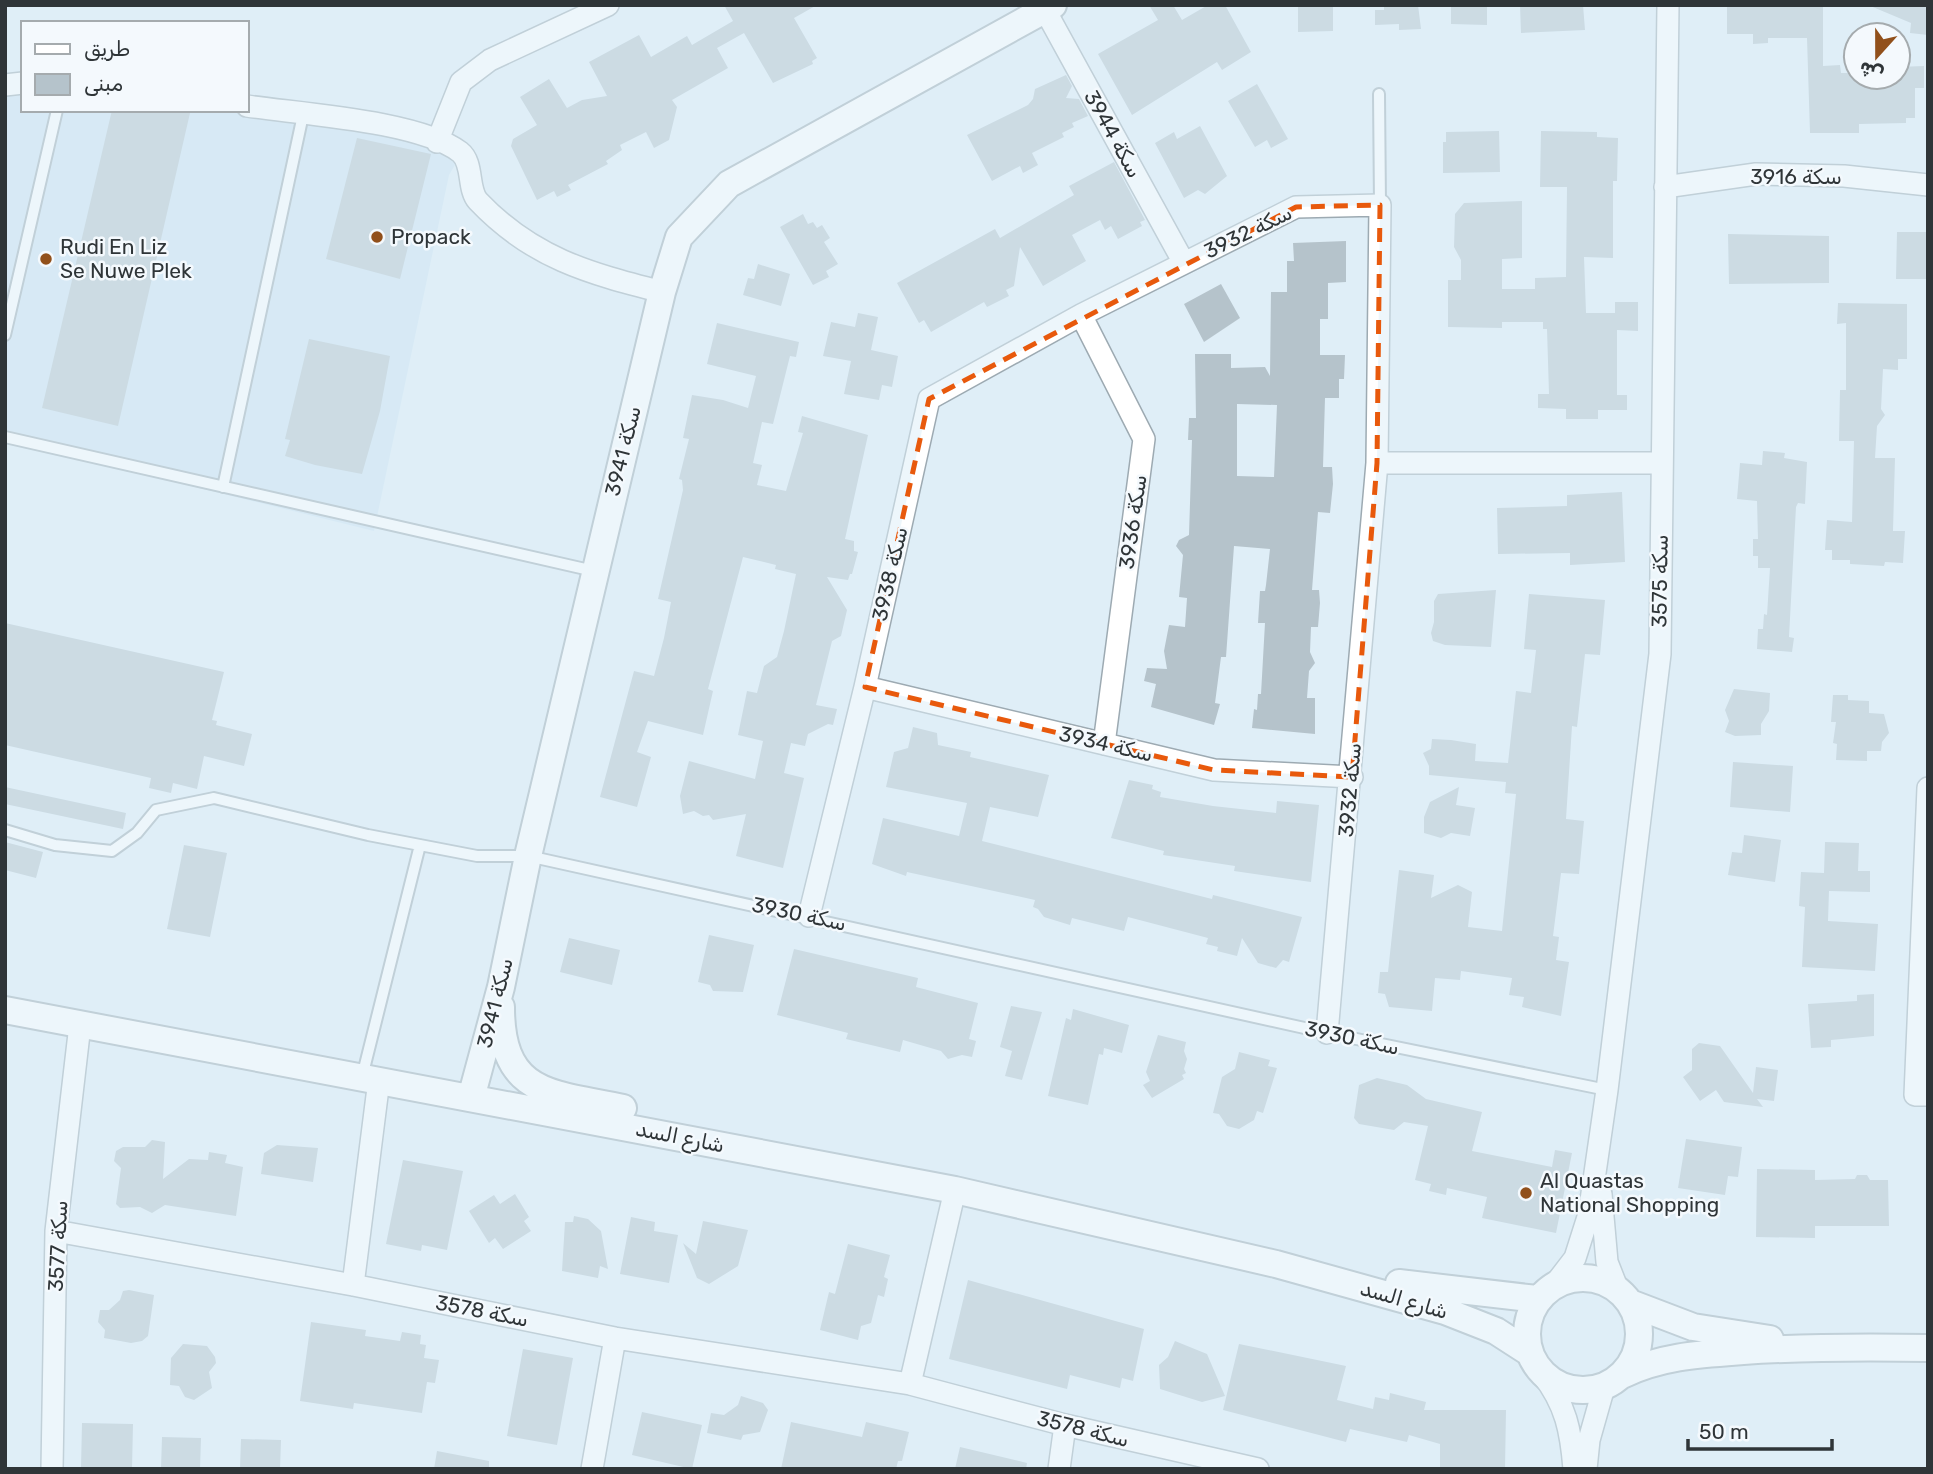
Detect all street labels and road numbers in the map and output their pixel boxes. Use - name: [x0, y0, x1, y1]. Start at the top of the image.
- street label: سكة 3944: [1079, 86, 1148, 182]
- street label: سكة 3916: [1750, 164, 1842, 189]
- street label: سكة 3932: [1200, 200, 1296, 264]
- street label: سكة 3941: [599, 403, 646, 499]
- street label: سكة 3936: [1114, 473, 1152, 571]
- street label: سكة 3938: [867, 524, 912, 623]
- street label: سكة 3575: [1646, 534, 1673, 628]
- street label: سكة 3934: [1057, 721, 1156, 766]
- street label: سكة 3932: [1333, 742, 1366, 838]
- street label: سكة 3930: [750, 891, 849, 936]
- street label: سكة 3941: [471, 955, 518, 1051]
- street label: سكة 3930: [1303, 1015, 1402, 1060]
- street label: شارع السد: [633, 1116, 727, 1159]
- street label: سكة 3577: [43, 1200, 72, 1292]
- street label: شارع السد: [1357, 1275, 1451, 1326]
- street label: سكة 3578: [434, 1289, 531, 1332]
- street label: سكة 3578: [1034, 1405, 1132, 1452]

